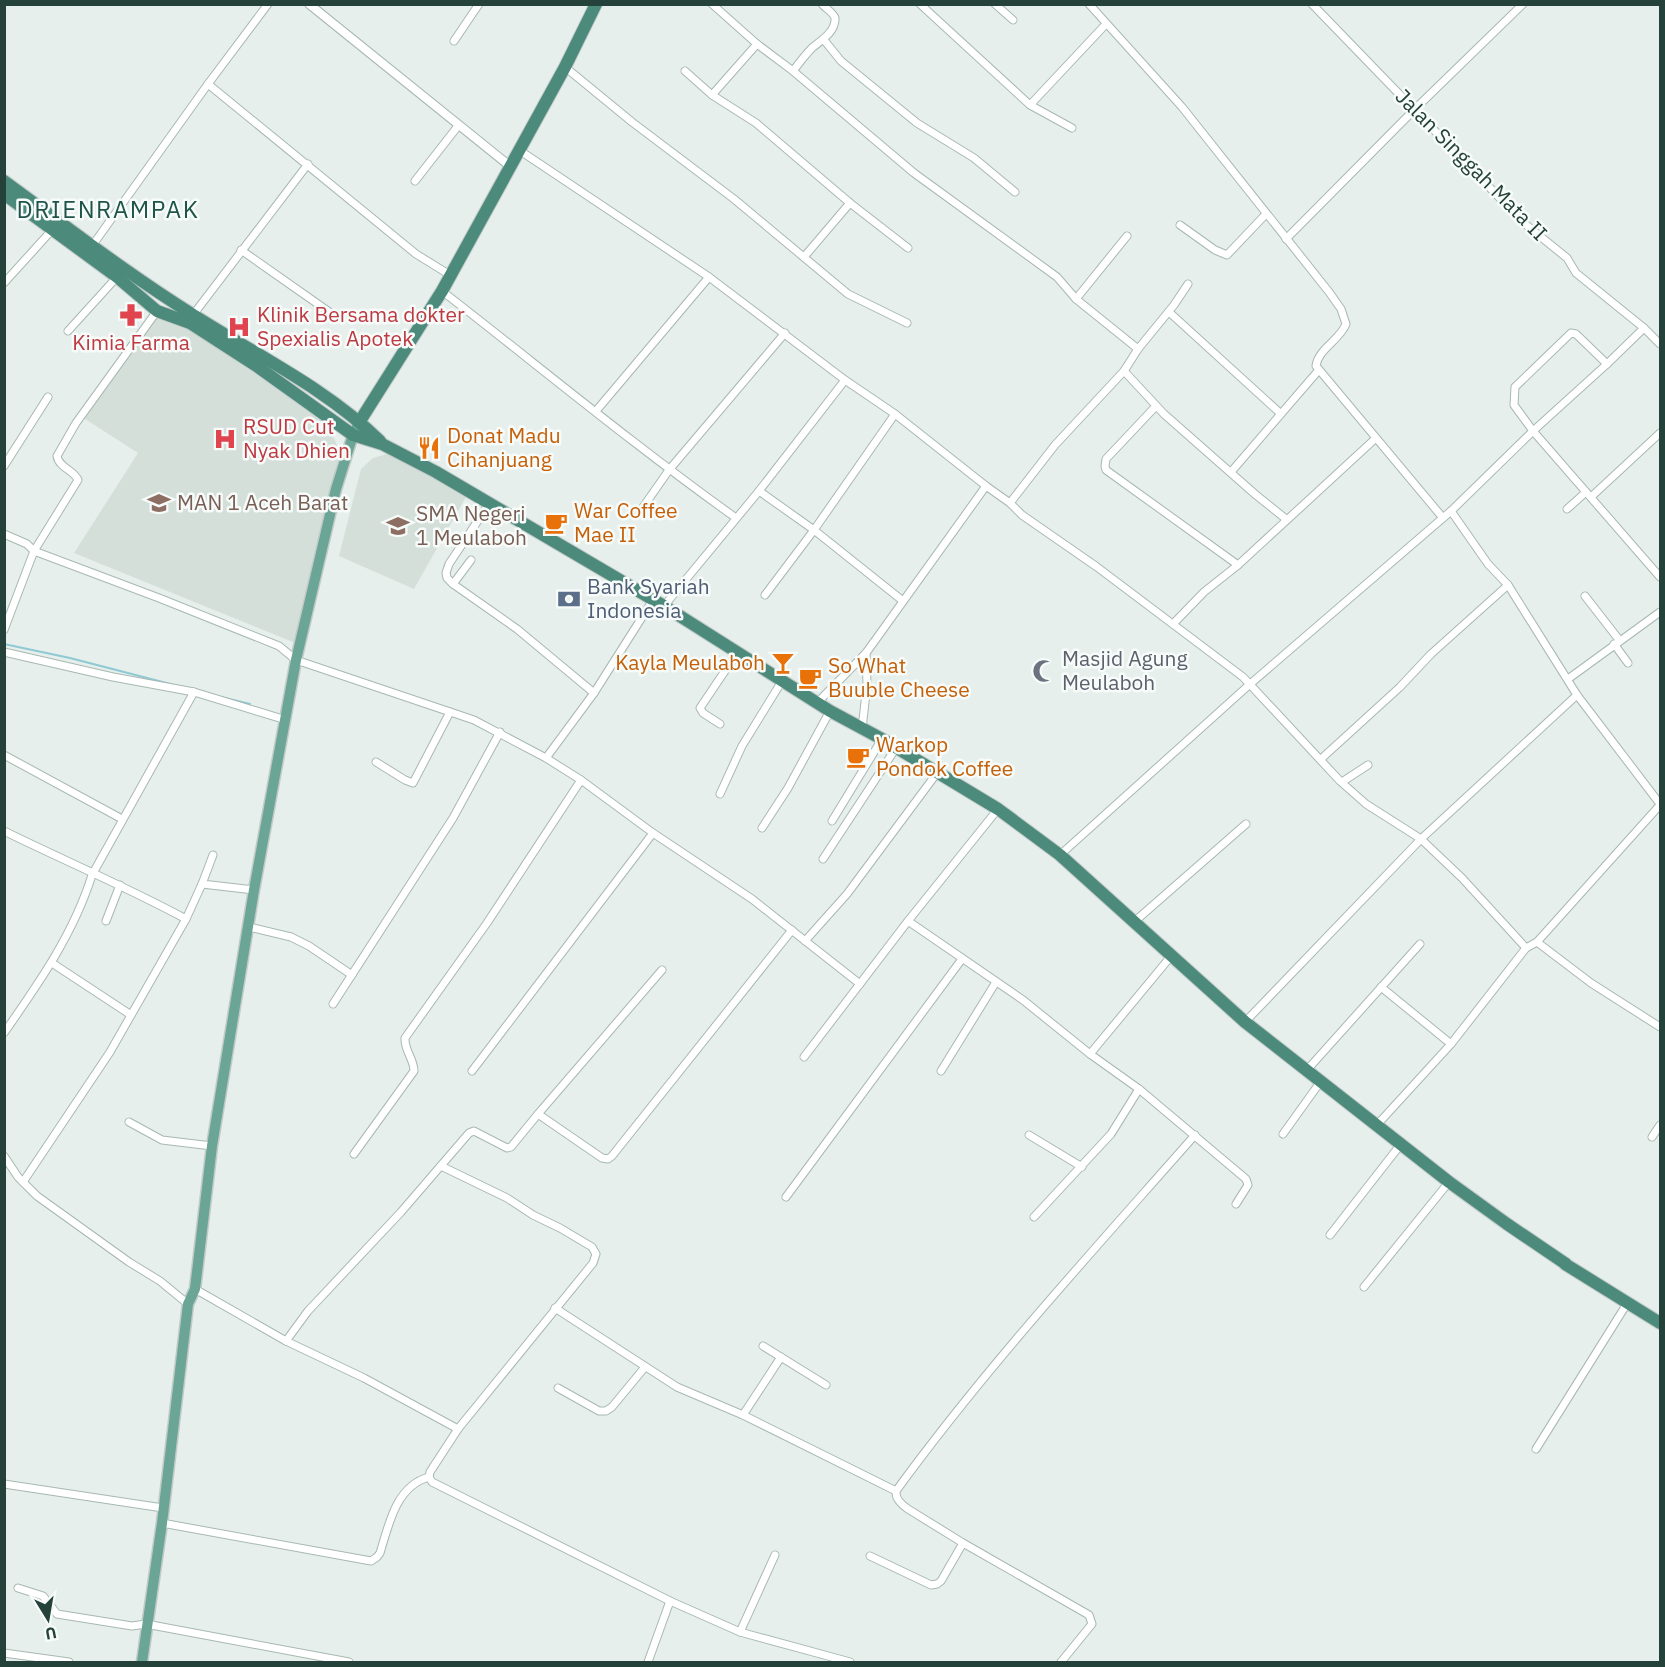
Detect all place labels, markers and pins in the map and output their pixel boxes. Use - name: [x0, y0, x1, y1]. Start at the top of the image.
- place label: Klinik Bersama dokter Spexialis Apotek: [257, 300, 465, 352]
- pharmacy icon: Kimia Farma: [118, 302, 144, 328]
- hospital icon: Klinik Bersama dokter Spexialis Apotek: [226, 314, 252, 340]
- place label: Kimia Farma: [72, 328, 190, 356]
- place label: RSUD Cut Nyak Dhien: [243, 412, 350, 464]
- place label: Donat Madu Cihanjuang: [447, 421, 561, 473]
- hospital icon: RSUD Cut Nyak Dhien: [212, 426, 238, 452]
- restaurant icon: Donat Madu Cihanjuang: [416, 435, 442, 461]
- place label: MAN 1 Aceh Barat: [177, 488, 348, 516]
- school or university icon: MAN 1 Aceh Barat: [146, 490, 172, 516]
- place label: War Coffee Mae II: [574, 496, 678, 548]
- place label: SMA Negeri 1 Meulaboh: [416, 499, 527, 551]
- cafe icon: War Coffee Mae II: [543, 510, 569, 536]
- school or university icon: SMA Negeri 1 Meulaboh: [385, 513, 411, 539]
- place label: Bank Syariah Indonesia: [587, 572, 710, 624]
- bank icon: Bank Syariah Indonesia: [556, 586, 582, 612]
- place label: Masjid Agung Meulaboh: [1062, 644, 1188, 696]
- place label: Kayla Meulaboh: [615, 648, 765, 676]
- bar icon: Kayla Meulaboh: [770, 650, 796, 676]
- place label: So What Buuble Cheese: [828, 651, 970, 703]
- mosque icon: Masjid Agung Meulaboh: [1031, 658, 1057, 684]
- cafe icon: So What Buuble Cheese: [797, 665, 823, 691]
- place label: Warkop Pondok Coffee: [876, 730, 1013, 782]
- cafe icon: Warkop Pondok Coffee: [845, 744, 871, 770]

